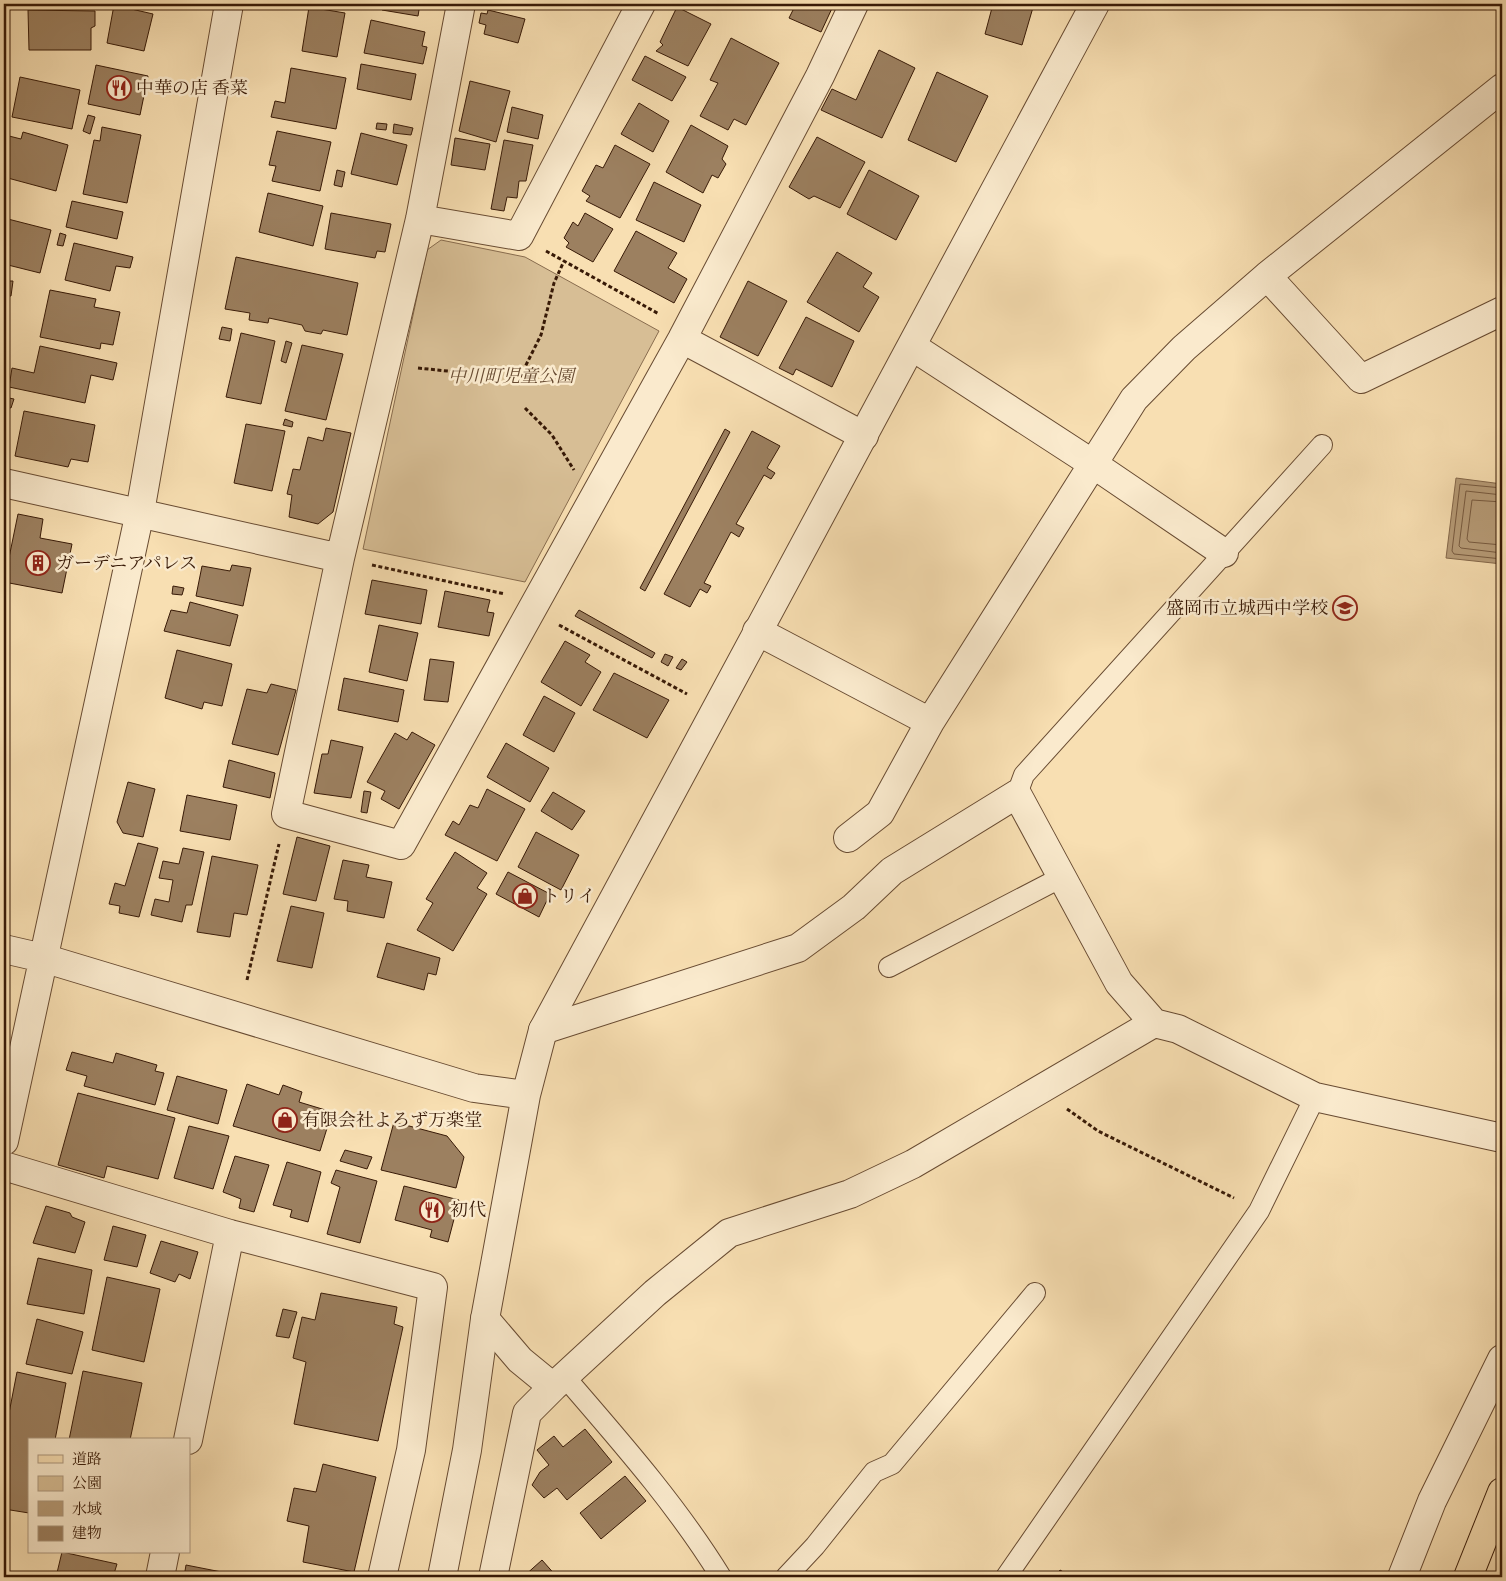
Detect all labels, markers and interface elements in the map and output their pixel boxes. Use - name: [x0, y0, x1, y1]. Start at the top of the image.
- restaurant icon: 中華の店 香菜: [106, 75, 132, 101]
- place label: 中華の店 香菜: [136, 78, 248, 101]
- park label: 中川町児童公園: [448, 366, 577, 389]
- building icon: ガーデニアパレス: [25, 550, 51, 576]
- place label: ガーデニアパレス: [56, 553, 197, 576]
- school or university icon: 盛岡市立城西中学校: [1332, 595, 1358, 621]
- place label: 盛岡市立城西中学校: [1166, 598, 1328, 621]
- shop icon: トリイ: [512, 883, 538, 909]
- place label: トリイ: [542, 886, 595, 909]
- shop icon: 有限会社よろず万楽堂: [272, 1107, 298, 1133]
- place label: 有限会社よろず万楽堂: [302, 1110, 482, 1133]
- restaurant icon: 初代: [419, 1197, 445, 1223]
- place label: 初代: [450, 1200, 486, 1223]
- legend: [28, 1438, 190, 1554]
- text: 道路: [72, 1450, 102, 1469]
- text: 公園: [72, 1474, 102, 1493]
- text: 水域: [72, 1500, 102, 1519]
- text: 建物: [72, 1524, 102, 1543]

